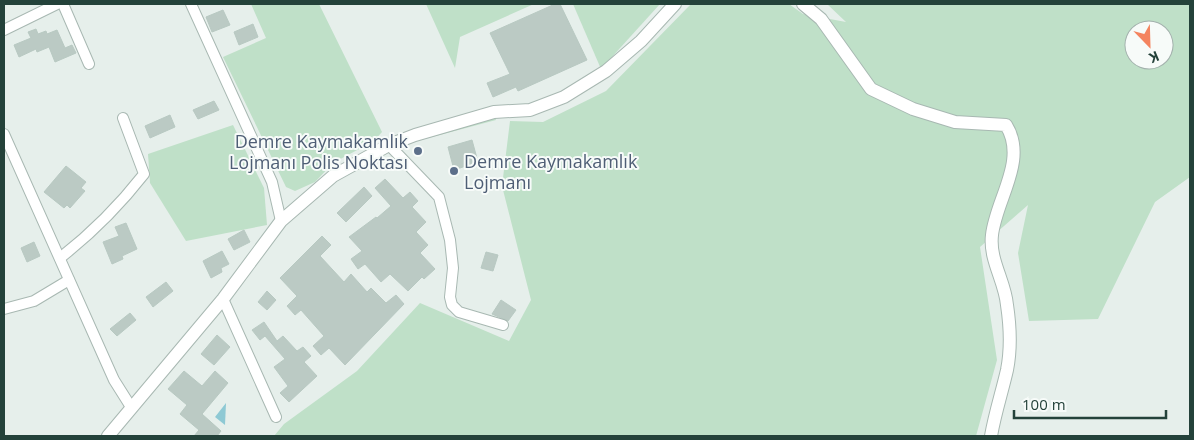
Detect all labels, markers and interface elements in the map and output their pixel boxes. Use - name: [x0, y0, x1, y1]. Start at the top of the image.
- north arrow: [1124, 20, 1174, 70]
- text: K: [1146, 47, 1162, 68]
- place label: Demre Kaymakamlık Lojmanı Polis Noktası: [229, 129, 409, 174]
- marker: Demre Kaymakamlık Lojmanı Polis Noktası: [412, 145, 424, 157]
- place label: Demre Kaymakamlık Lojmanı: [464, 149, 638, 194]
- marker: Demre Kaymakamlık Lojmanı: [448, 165, 460, 177]
- scale bar: [1014, 388, 1166, 420]
- text: 100 m: [1022, 394, 1066, 414]

